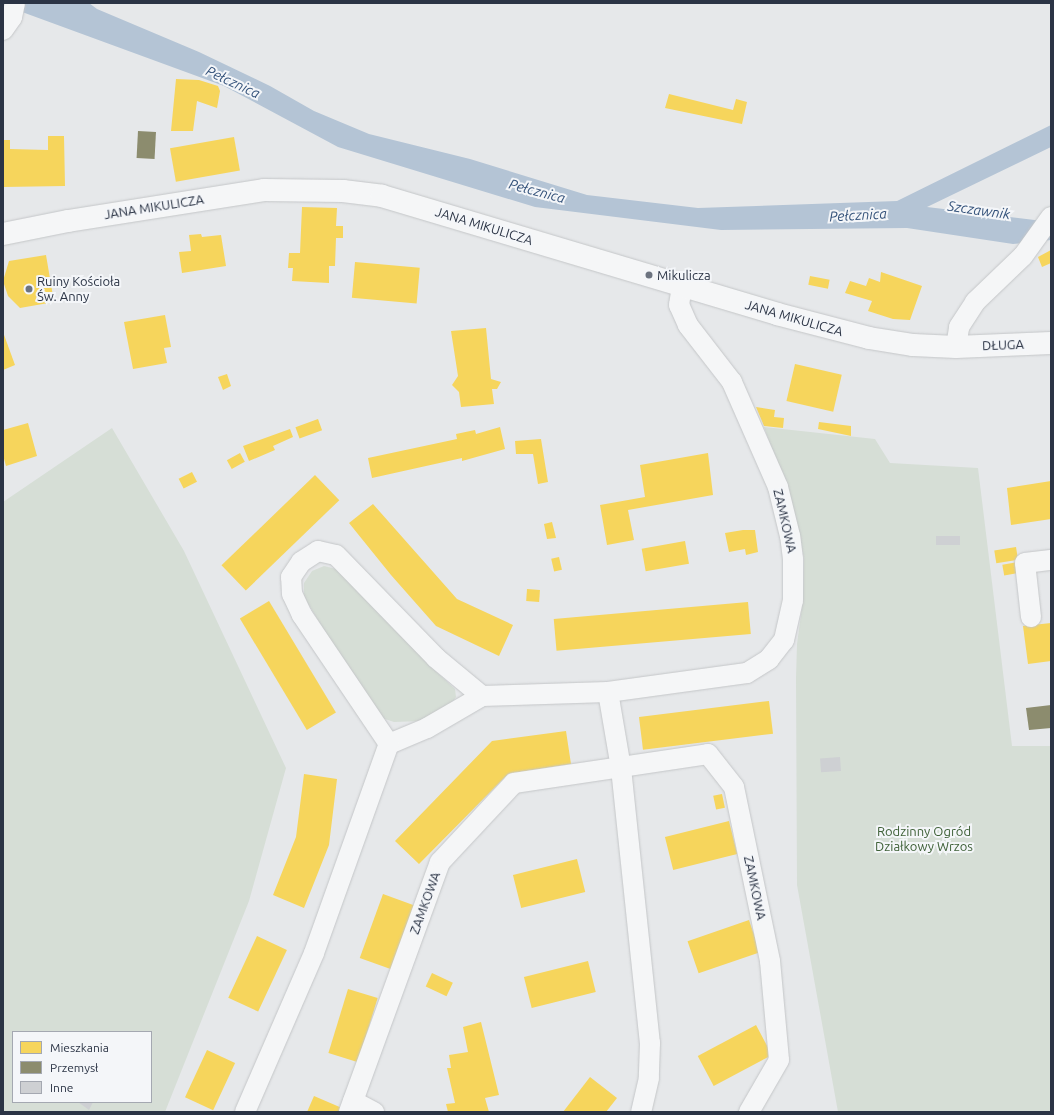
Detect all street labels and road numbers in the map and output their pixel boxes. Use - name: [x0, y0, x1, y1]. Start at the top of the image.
- street label: JANA MIKULICZA: [103, 191, 205, 223]
- street label: JANA MIKULICZA: [433, 204, 535, 248]
- street label: JANA MIKULICZA: [743, 297, 845, 339]
- street label: DŁUGA: [982, 336, 1024, 354]
- street label: ZAMKOWA: [770, 487, 800, 555]
- street label: ZAMKOWA: [741, 854, 769, 922]
- street label: ZAMKOWA: [407, 870, 443, 936]

